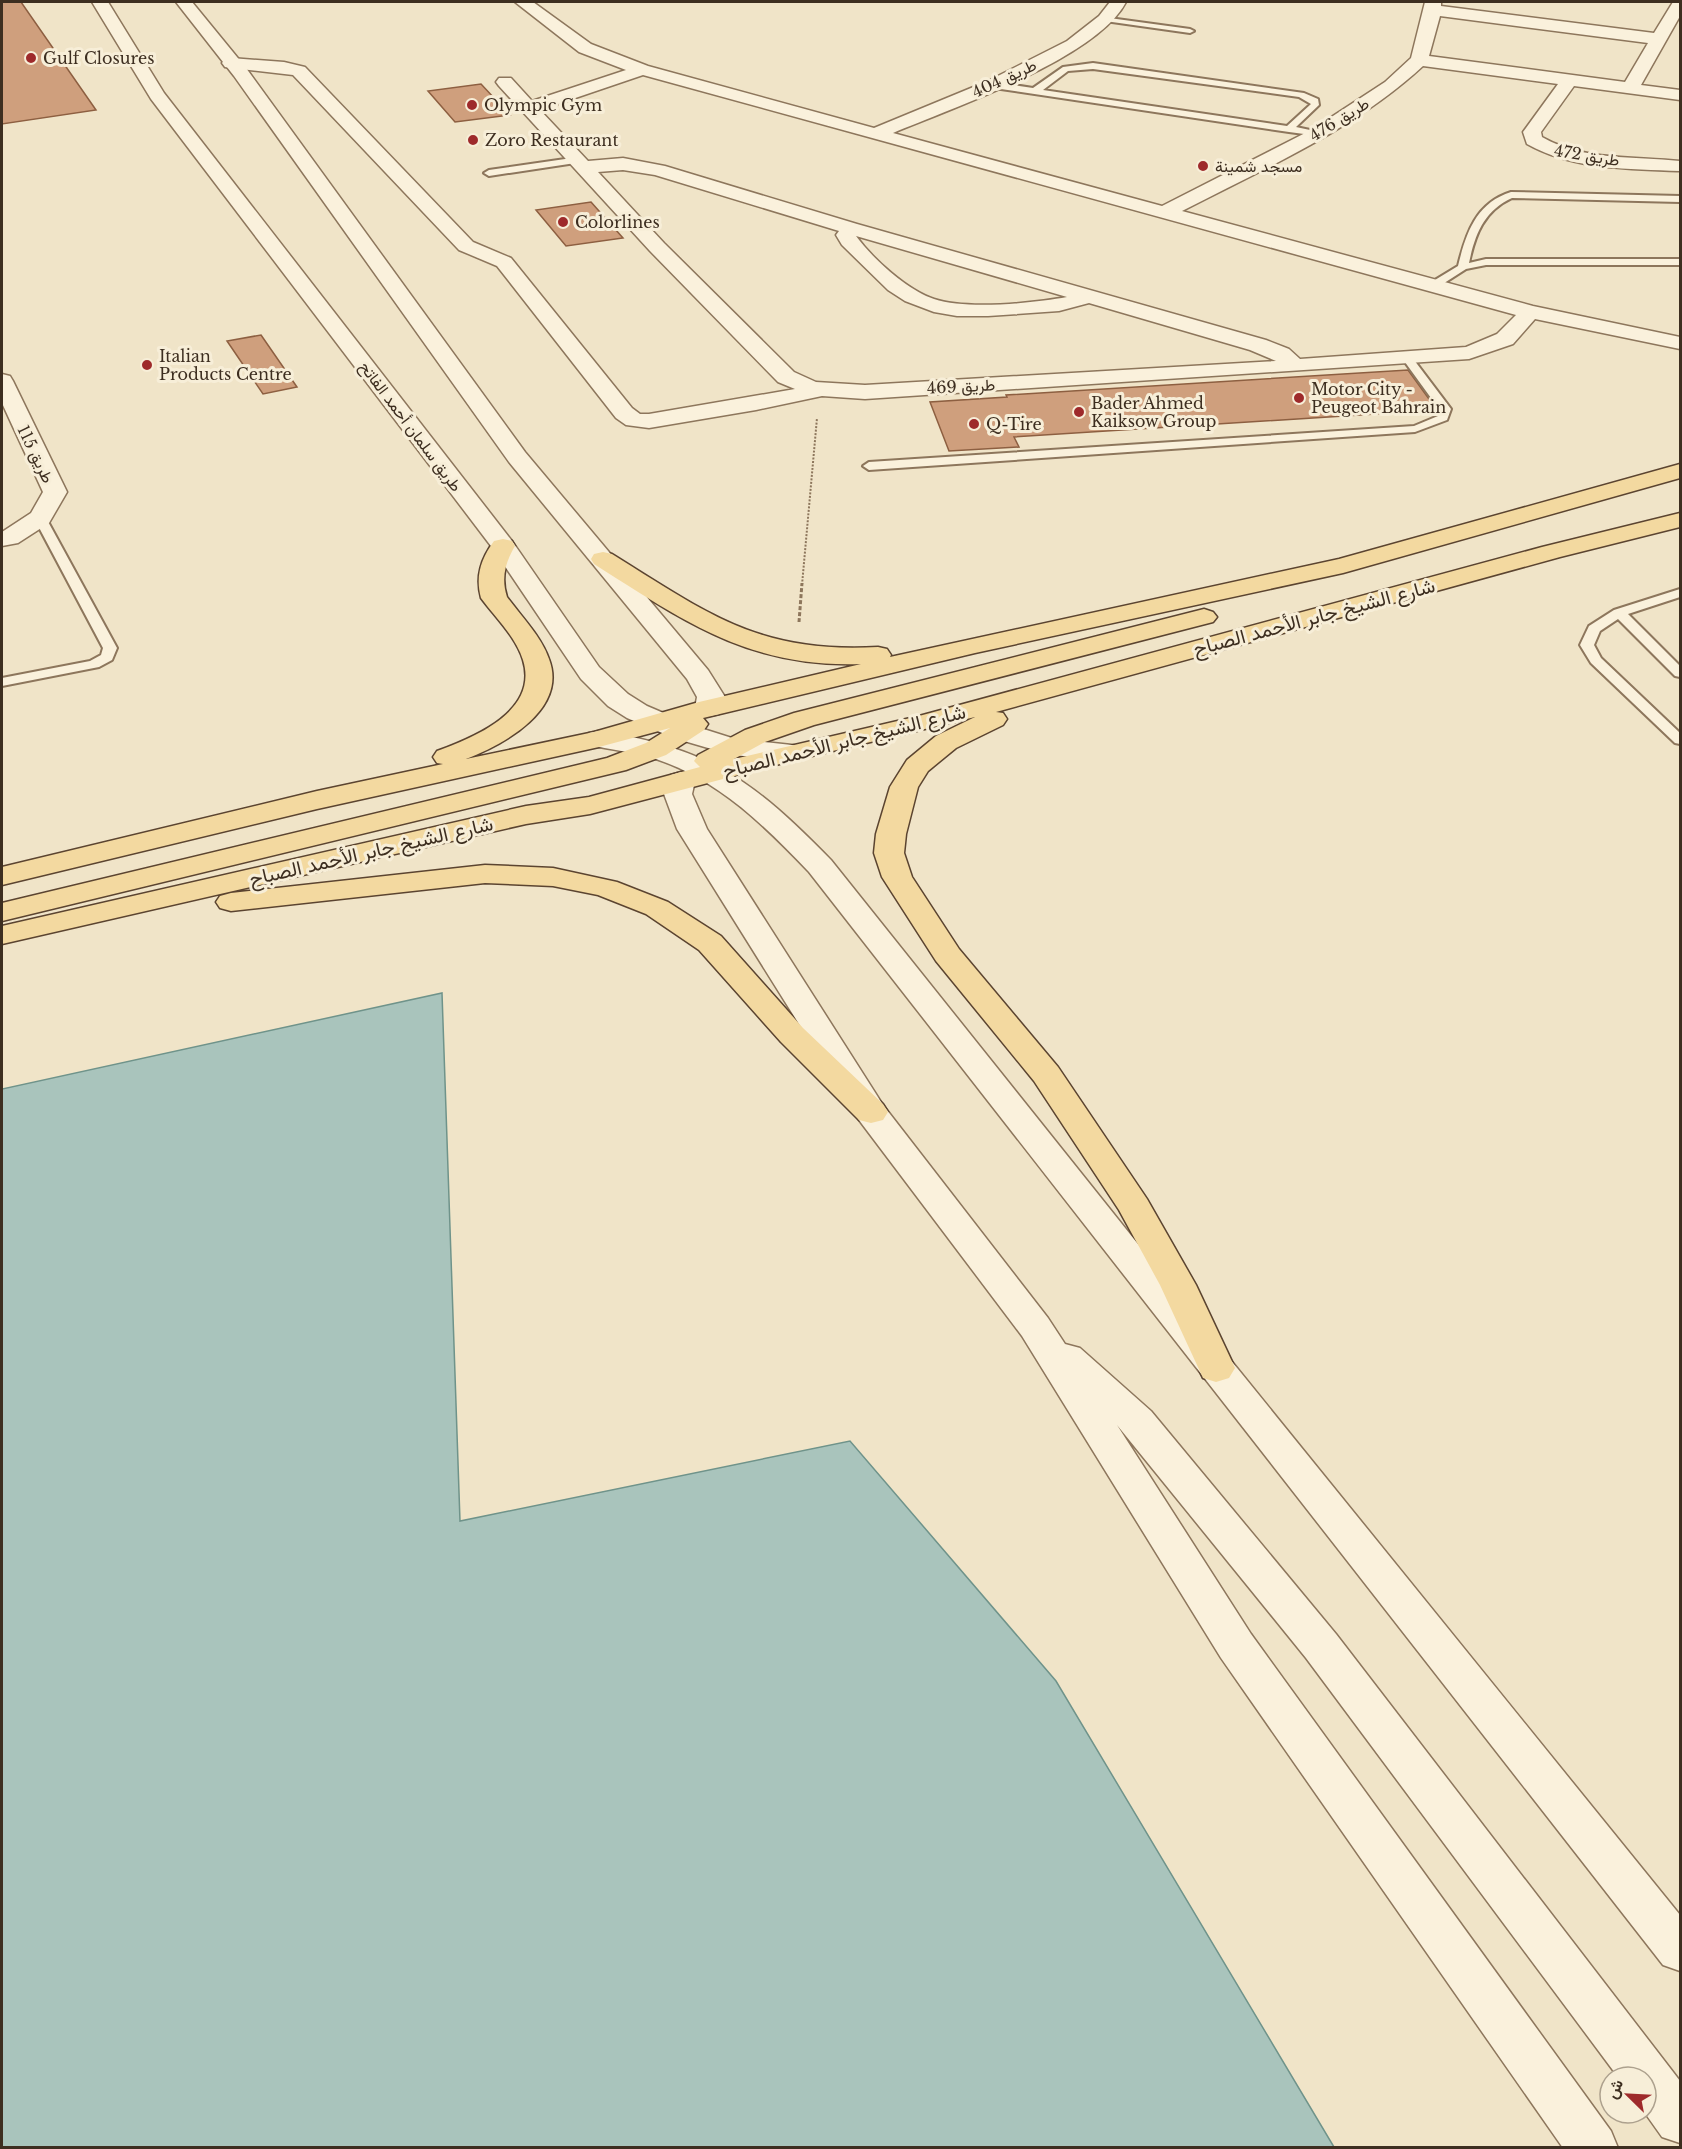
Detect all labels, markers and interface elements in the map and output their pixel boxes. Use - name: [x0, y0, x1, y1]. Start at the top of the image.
- place label: Gulf Closures: [43, 48, 154, 68]
- marker: Gulf Closures: [24, 51, 38, 65]
- street label: طريق 404: [969, 54, 1040, 102]
- street label: طريق 476: [1306, 93, 1373, 146]
- place label: Olympic Gym: [484, 95, 602, 115]
- marker: Olympic Gym: [465, 98, 479, 112]
- place label: Zoro Restaurant: [485, 130, 618, 150]
- marker: Zoro Restaurant: [466, 133, 480, 147]
- street label: طريق 472: [1553, 140, 1621, 171]
- place label: مسجد شمينة: [1215, 156, 1302, 176]
- marker: مسجد شمينة: [1196, 159, 1210, 173]
- place label: Colorlines: [575, 212, 660, 232]
- marker: Colorlines: [556, 215, 570, 229]
- place label: Italian Products Centre: [159, 346, 292, 384]
- street label: طريق سلمان أحمد الفاتح: [354, 357, 467, 496]
- marker: Italian Products Centre: [140, 358, 154, 372]
- street label: طريق 469: [926, 374, 996, 399]
- place label: Motor City - Peugeot Bahrain: [1311, 379, 1446, 417]
- marker: Motor City - Peugeot Bahrain: [1292, 391, 1306, 405]
- place label: Bader Ahmed Kaiksow Group: [1091, 393, 1216, 431]
- marker: Bader Ahmed Kaiksow Group: [1072, 405, 1086, 419]
- place label: Q-Tire: [986, 414, 1042, 434]
- marker: Q-Tire: [967, 417, 981, 431]
- street label: طريق 115: [13, 422, 59, 487]
- street label: شارع الشيخ جابر الأحمد الصباح: [1190, 573, 1438, 663]
- street label: شارع الشيخ جابر الأحمد الصباح: [720, 699, 968, 785]
- street label: شارع الشيخ جابر الأحمد الصباح: [247, 811, 496, 893]
- north arrow: [1598, 2065, 1658, 2125]
- text: ش: [1601, 2076, 1627, 2102]

